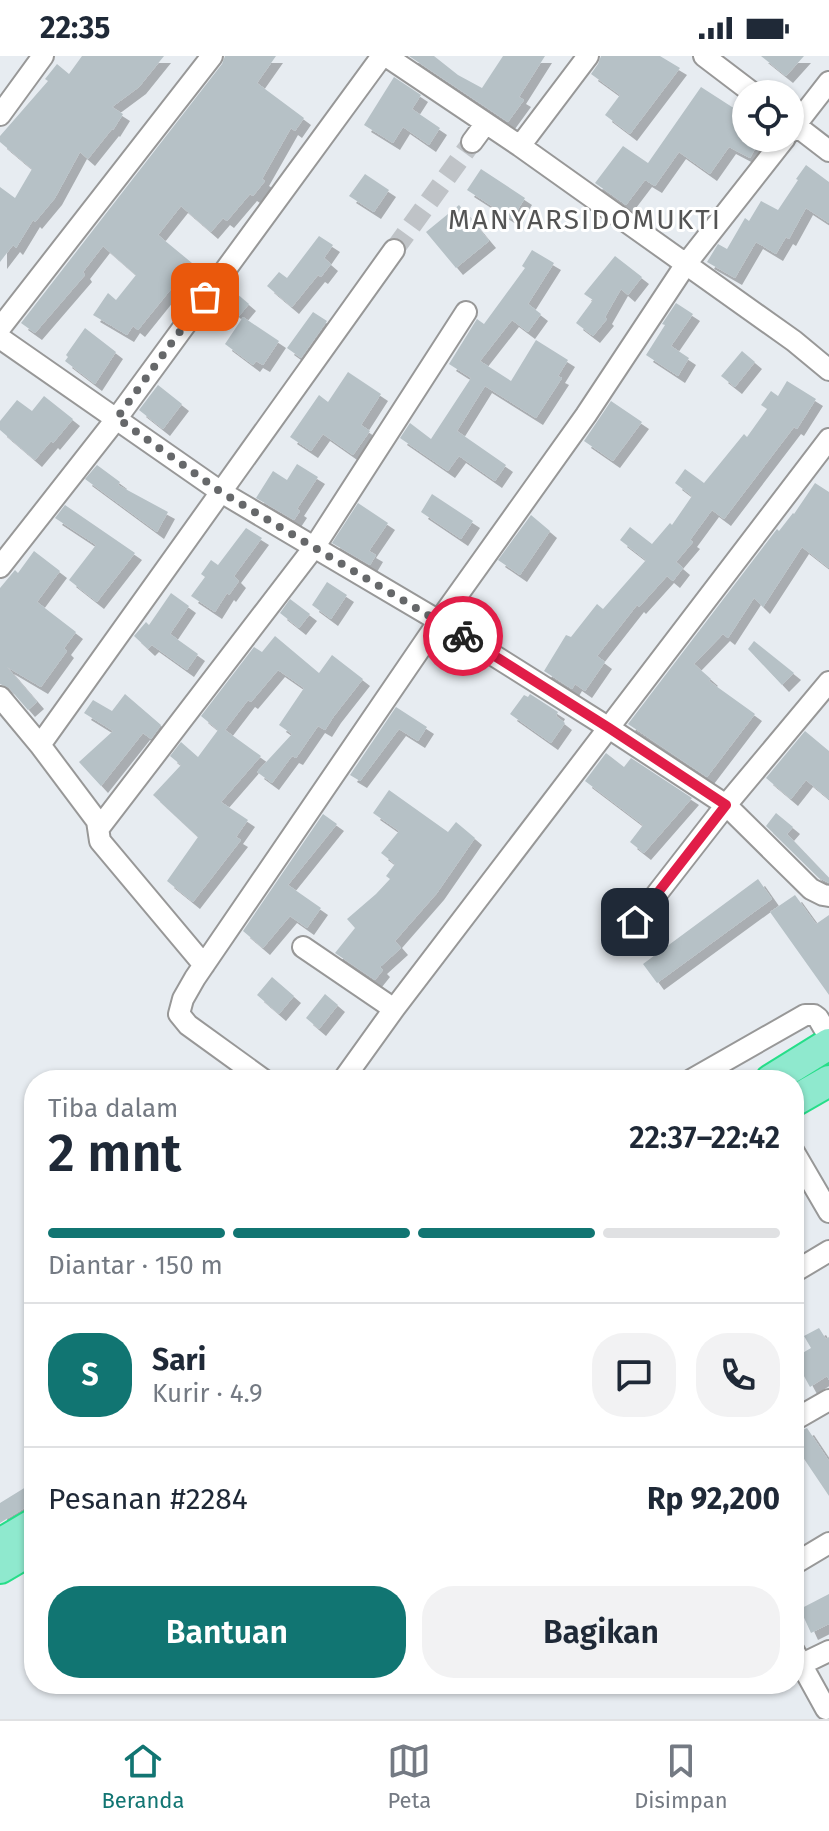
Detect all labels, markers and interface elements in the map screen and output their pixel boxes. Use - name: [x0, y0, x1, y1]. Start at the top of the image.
- text: 22:35: [40, 10, 110, 46]
- map controls: [732, 80, 804, 152]
- button: locate: [732, 80, 804, 152]
- district label: MANYARSIDOMUKTI: [448, 203, 722, 236]
- pin: [171, 263, 239, 331]
- icon: bag: [183, 275, 227, 319]
- courier: [423, 596, 503, 676]
- icon: bike: [441, 614, 485, 658]
- pin: [601, 888, 669, 956]
- icon: home: [613, 900, 657, 944]
- text: Tiba dalam: [48, 1093, 178, 1124]
- text: 22:37–22:42: [629, 1120, 780, 1156]
- text: 2 mnt: [48, 1122, 181, 1185]
- text: Diantar · 150 m: [48, 1250, 223, 1281]
- button: chat: [592, 1333, 676, 1417]
- button: phone: [696, 1333, 780, 1417]
- text: Sari: [152, 1342, 206, 1378]
- text: S: [81, 1357, 99, 1393]
- text: Kurir · 4.9: [152, 1378, 263, 1409]
- text: Pesanan #2284: [48, 1481, 248, 1517]
- text: Rp 92,200: [647, 1481, 780, 1517]
- button: Bantuan: [48, 1586, 406, 1678]
- button: Bagikan: [422, 1586, 780, 1678]
- tab: Beranda: [101, 1739, 184, 1814]
- tab: Peta: [387, 1739, 431, 1814]
- tab: Disimpan: [634, 1739, 728, 1814]

